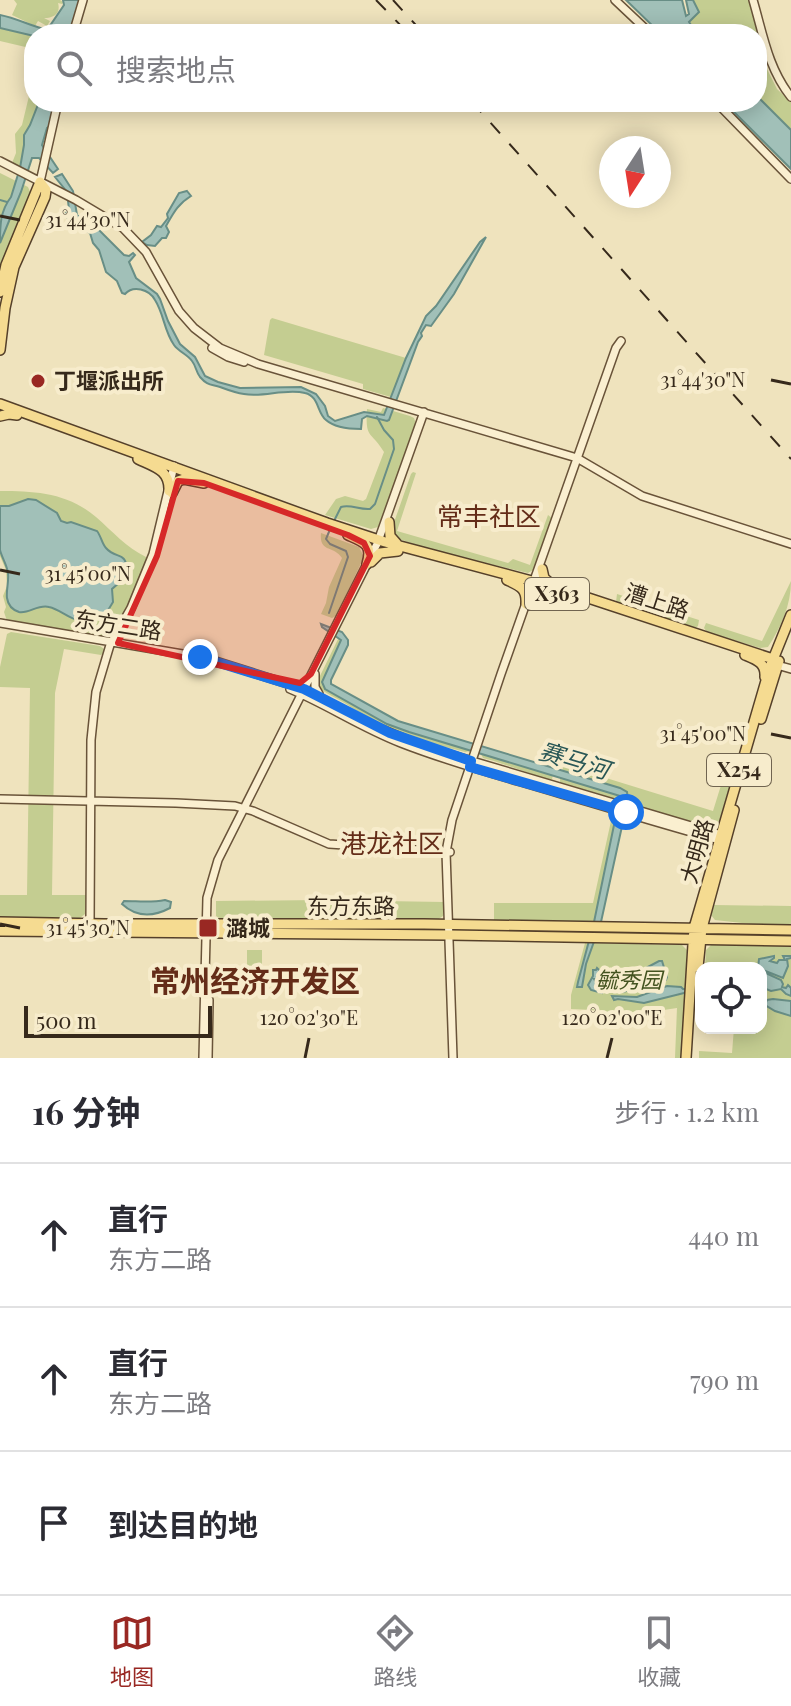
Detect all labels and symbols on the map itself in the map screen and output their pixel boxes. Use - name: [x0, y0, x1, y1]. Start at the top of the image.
- north arrow: [599, 136, 671, 208]
- text: 31°44'30"N: [46, 205, 130, 232]
- place label: 丁堰派出所: [54, 365, 164, 395]
- text: 31°44'30"N: [661, 365, 745, 392]
- marker: 丁堰派出所: [29, 372, 47, 390]
- district label: 常丰社区: [437, 498, 541, 533]
- text: 31°45'00"N: [45, 559, 131, 586]
- street label: 漕上路: [621, 576, 693, 625]
- road number: X363: [525, 578, 589, 610]
- street label: 东方二路: [72, 602, 164, 646]
- route end: [182, 639, 218, 675]
- text: 31°45'00"N: [660, 719, 746, 746]
- water label: 赛马河: [535, 733, 618, 786]
- road number: X254: [707, 754, 771, 786]
- route start: [608, 794, 644, 830]
- street label: 大明路: [673, 815, 720, 887]
- district label: 港龙社区: [340, 825, 444, 860]
- street label: 东方东路: [307, 890, 395, 920]
- place label: 潞城: [226, 912, 270, 942]
- text: 31°45'30"N: [46, 913, 130, 940]
- marker: 潞城: [197, 917, 219, 939]
- district label: 常州经济开发区: [150, 960, 360, 1000]
- park label: 毓秀园: [596, 964, 665, 994]
- scale bar: [24, 1002, 212, 1038]
- text: 120°02'30"E: [260, 1003, 358, 1030]
- text: 120°02'00"E: [561, 1003, 663, 1030]

